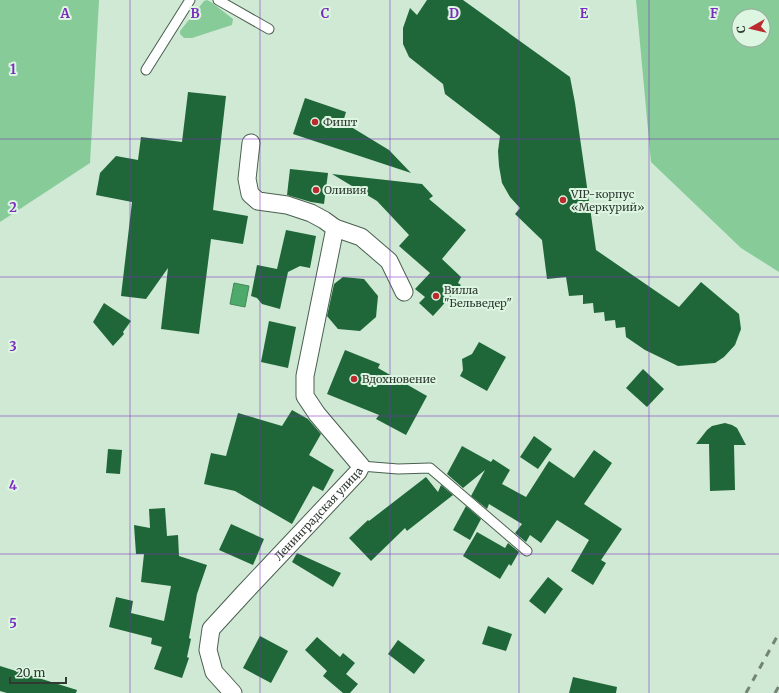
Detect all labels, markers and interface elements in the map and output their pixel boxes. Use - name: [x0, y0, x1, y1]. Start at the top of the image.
- text: A: [59, 5, 70, 22]
- text: B: [190, 5, 200, 22]
- text: C: [321, 5, 330, 22]
- text: D: [449, 5, 459, 22]
- text: E: [580, 5, 589, 22]
- text: F: [710, 5, 718, 22]
- north arrow: [731, 8, 771, 48]
- text: С: [734, 25, 749, 34]
- text: 1: [10, 61, 16, 78]
- place label: Фишт: [323, 115, 358, 129]
- marker: Фишт: [310, 117, 320, 127]
- place label: Оливия: [324, 183, 367, 197]
- marker: Оливия: [311, 185, 321, 195]
- place label: VIP-корпус «Меркурий»: [570, 187, 645, 214]
- marker: VIP-корпус «Меркурий»: [558, 195, 568, 205]
- text: 2: [9, 199, 17, 216]
- place label: Вилла "Бельведер": [444, 283, 512, 310]
- marker: Вилла "Бельведер": [431, 291, 441, 301]
- text: 3: [9, 338, 17, 355]
- place label: Вдохновение: [362, 372, 436, 386]
- marker: Вдохновение: [349, 374, 359, 384]
- street label: Ленинградская улица: [271, 465, 366, 563]
- text: 4: [9, 477, 18, 494]
- text: 5: [9, 615, 17, 632]
- scale bar: [10, 659, 66, 685]
- text: 20 m: [16, 665, 45, 680]

